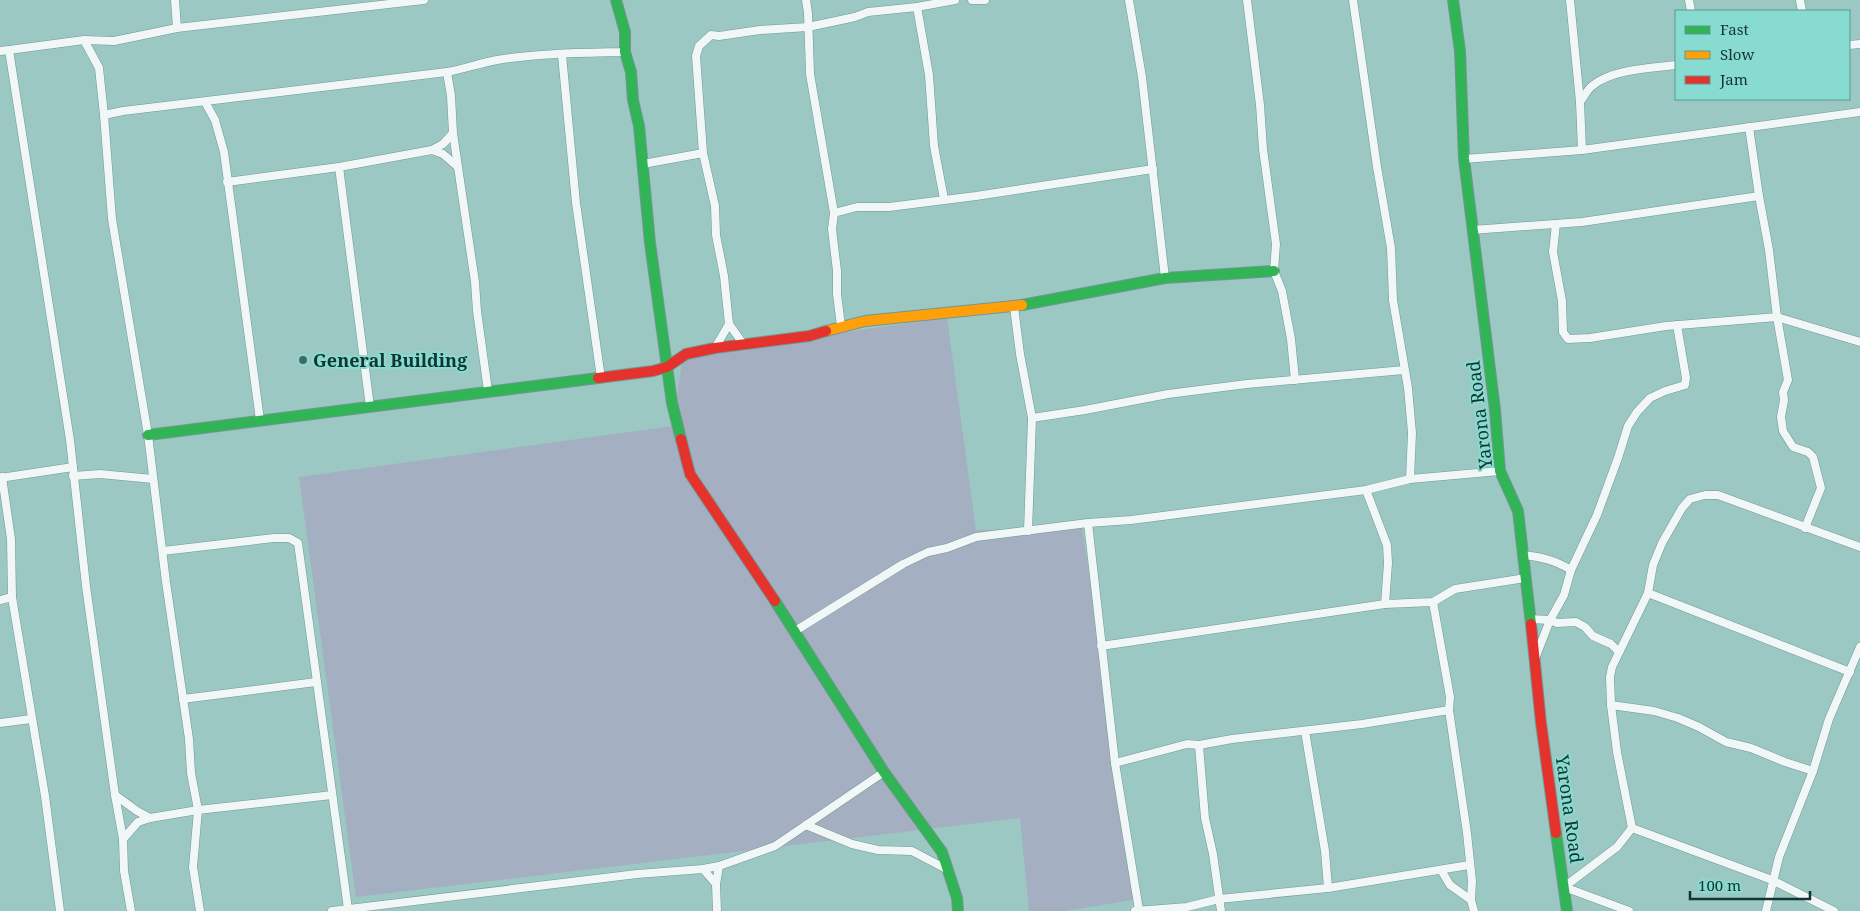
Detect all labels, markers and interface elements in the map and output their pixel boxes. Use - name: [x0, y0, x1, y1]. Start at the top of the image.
- legend: [1675, 10, 1850, 100]
- text: Fast: [1720, 19, 1749, 39]
- text: Slow: [1720, 44, 1754, 64]
- text: Jam: [1719, 69, 1748, 89]
- place label: General Building: [313, 348, 468, 372]
- marker: General Building: [297, 354, 309, 366]
- street label: Yarona Road: [1460, 359, 1498, 472]
- street label: Yarona Road: [1550, 752, 1589, 865]
- scale bar: [1690, 868, 1810, 900]
- text: 100 m: [1698, 875, 1741, 895]

